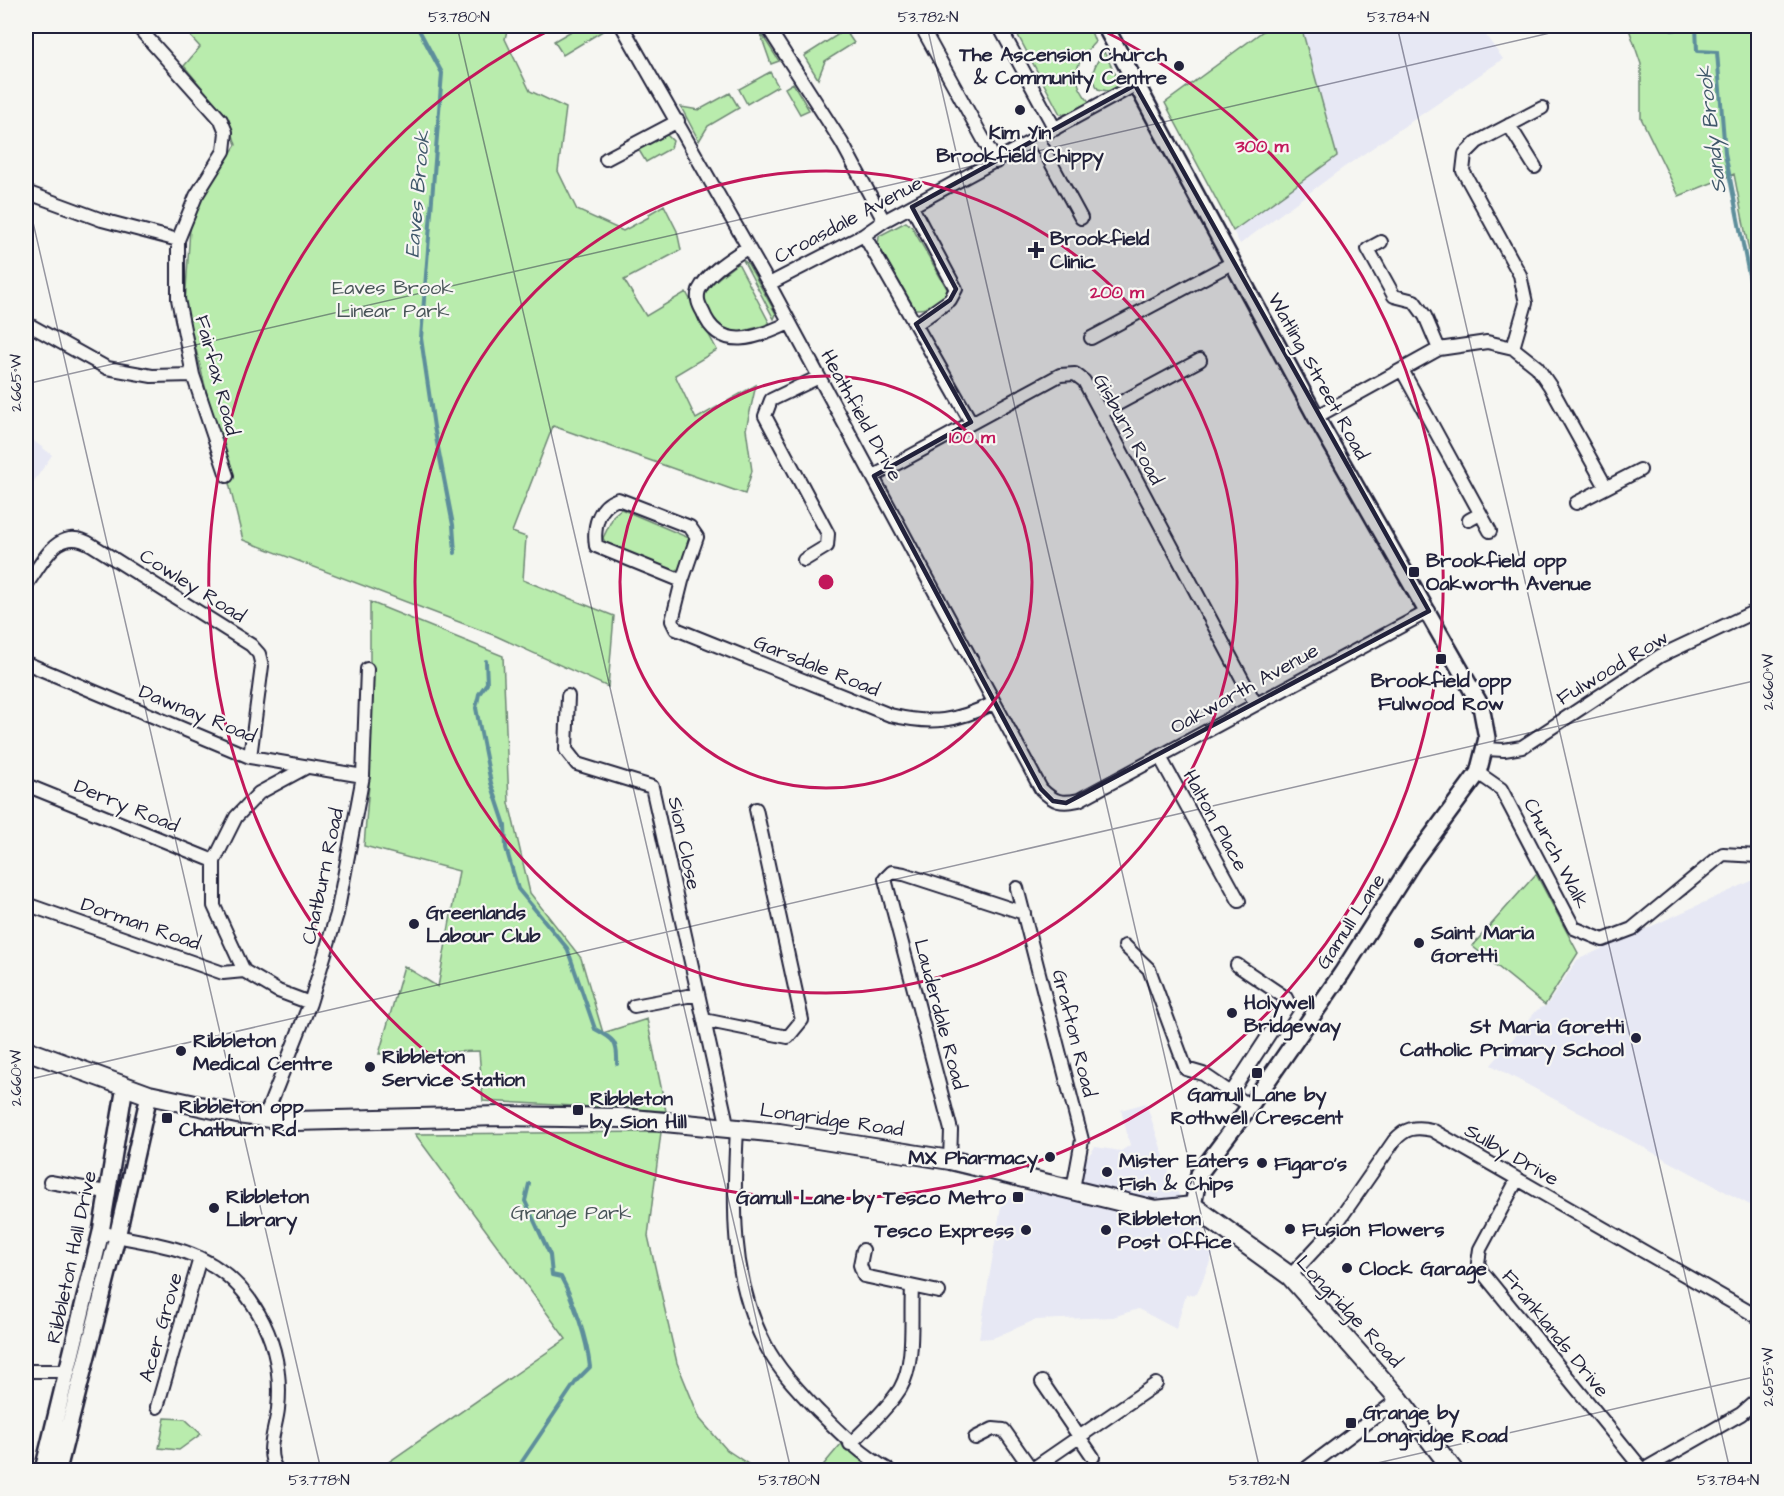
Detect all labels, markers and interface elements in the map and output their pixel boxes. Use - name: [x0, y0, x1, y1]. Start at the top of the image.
- text: 53.780°N: [428, 7, 490, 28]
- text: 53.782°N: [898, 7, 958, 28]
- text: 53.784°N: [1367, 7, 1429, 28]
- place label: The Ascension Church & Community Centre: [958, 41, 1168, 93]
- marker: The Ascension Church & Community Centre: [1172, 59, 1186, 73]
- water label: Sandy Brook: [1689, 63, 1735, 195]
- marker: Kim Yin Brookfield Chippy: [1013, 103, 1027, 117]
- place label: Kim Yin Brookfield Chippy: [936, 119, 1104, 171]
- water label: Eaves Brook: [398, 128, 438, 259]
- text: 300 m: [1234, 134, 1290, 159]
- street label: Croasdale Avenue: [769, 169, 928, 271]
- place label: Brookfield Clinic: [1050, 225, 1150, 276]
- marker: Brookfield Clinic: [1027, 241, 1045, 259]
- park label: Eaves Brook Linear Park: [332, 274, 454, 325]
- text: 200 m: [1089, 280, 1145, 305]
- street label: Watling Street Road: [1260, 288, 1376, 466]
- street label: Fairfax Road: [188, 312, 247, 439]
- street label: Heathfield Drive: [813, 345, 909, 486]
- text: 2.665°W: [6, 354, 27, 412]
- street label: Gisburn Road: [1086, 369, 1170, 490]
- text: 100 m: [949, 425, 996, 450]
- street label: Cowley Road: [133, 542, 251, 630]
- place label: Brookfield opp Oakworth Avenue: [1426, 547, 1591, 598]
- marker: Brookfield opp Oakworth Avenue: [1407, 565, 1421, 579]
- centre of rings: [816, 572, 836, 592]
- street label: Fulwood Row: [1551, 623, 1674, 712]
- street label: Garsdale Road: [750, 628, 884, 704]
- street label: Oakworth Avenue: [1165, 636, 1324, 741]
- marker: Brookfield opp Fulwood Row: [1434, 652, 1448, 666]
- text: 2.660°W: [1758, 654, 1779, 710]
- place label: Brookfield opp Fulwood Row: [1371, 667, 1512, 718]
- street label: Dawnay Road: [134, 678, 261, 751]
- street label: Halton Place: [1176, 765, 1255, 877]
- street label: Derry Road: [70, 772, 183, 841]
- street label: Sion Close: [660, 794, 708, 893]
- street label: Church Walk: [1516, 794, 1596, 913]
- street label: Chatburn Road: [295, 805, 351, 947]
- street label: Gamull Lane: [1309, 868, 1392, 975]
- street label: Dorman Road: [77, 890, 204, 958]
- place label: Greenlands Labour Club: [426, 899, 541, 950]
- marker: Greenlands Labour Club: [407, 917, 421, 931]
- place label: Saint Maria Goretti: [1430, 919, 1535, 970]
- street label: Lauderdale Road: [906, 936, 974, 1093]
- marker: Saint Maria Goretti: [1412, 936, 1426, 950]
- street label: Grafton Road: [1045, 967, 1103, 1100]
- place label: Holywell Bridgeway: [1244, 989, 1341, 1041]
- marker: Holywell Bridgeway: [1225, 1006, 1239, 1020]
- place label: St Maria Goretti Catholic Primary School: [1400, 1013, 1625, 1065]
- place label: Ribbleton Medical Centre: [193, 1027, 333, 1078]
- marker: St Maria Goretti Catholic Primary School: [1629, 1031, 1643, 1045]
- place label: Ribbleton Service Station: [381, 1043, 525, 1094]
- marker: Ribbleton Medical Centre: [174, 1044, 188, 1058]
- text: 2.660°W: [6, 1050, 27, 1106]
- marker: Ribbleton Service Station: [363, 1060, 377, 1074]
- marker: Gamull Lane by Rothwell Crescent: [1250, 1066, 1264, 1080]
- place label: Gamull Lane by Rothwell Crescent: [1171, 1081, 1344, 1132]
- place label: Ribbleton by Sion Hill: [590, 1085, 687, 1137]
- place label: Ribbleton opp Chatburn Rd: [179, 1093, 304, 1144]
- street label: Longridge Road: [758, 1096, 906, 1145]
- marker: Ribbleton by Sion Hill: [571, 1103, 585, 1117]
- marker: Ribbleton opp Chatburn Rd: [160, 1111, 174, 1125]
- street label: Sulby Drive: [1459, 1117, 1564, 1194]
- place label: MX Pharmacy: [908, 1144, 1038, 1173]
- place label: Mister Eaters Fish & Chips: [1119, 1147, 1249, 1198]
- marker: MX Pharmacy: [1043, 1150, 1057, 1164]
- place label: Figaro's: [1274, 1150, 1347, 1179]
- marker: Figaro's: [1255, 1156, 1269, 1170]
- marker: Mister Eaters Fish & Chips: [1100, 1165, 1114, 1179]
- street label: Ribbleton Hall Drive: [40, 1168, 104, 1346]
- place label: Ribbleton Library: [226, 1183, 309, 1235]
- place label: Gamull Lane by Tesco Metro: [736, 1184, 1007, 1213]
- marker: Gamull Lane by Tesco Metro: [1011, 1190, 1025, 1204]
- park label: Grange Park: [511, 1199, 631, 1228]
- marker: Ribbleton Library: [207, 1201, 221, 1215]
- place label: Ribbleton Post Office: [1118, 1205, 1232, 1256]
- place label: Fusion Flowers: [1302, 1216, 1445, 1244]
- place label: Tesco Express: [873, 1217, 1014, 1245]
- marker: Fusion Flowers: [1283, 1222, 1297, 1236]
- marker: Tesco Express: [1019, 1223, 1033, 1237]
- marker: Ribbleton Post Office: [1099, 1223, 1113, 1237]
- street label: Longridge Road: [1289, 1249, 1409, 1375]
- place label: Clock Garage: [1359, 1255, 1487, 1284]
- marker: Clock Garage: [1340, 1261, 1354, 1275]
- street label: Franklands Drive: [1495, 1264, 1616, 1404]
- street label: Acer Grove: [132, 1269, 190, 1385]
- text: 2.655°W: [1758, 1348, 1779, 1406]
- place label: Grange by Longridge Road: [1363, 1399, 1509, 1451]
- marker: Grange by Longridge Road: [1344, 1416, 1358, 1430]
- text: 53.778°N: [288, 1470, 350, 1491]
- text: 53.780°N: [758, 1470, 820, 1491]
- text: 53.782°N: [1229, 1470, 1289, 1491]
- text: 53.784°N: [1697, 1470, 1759, 1491]

